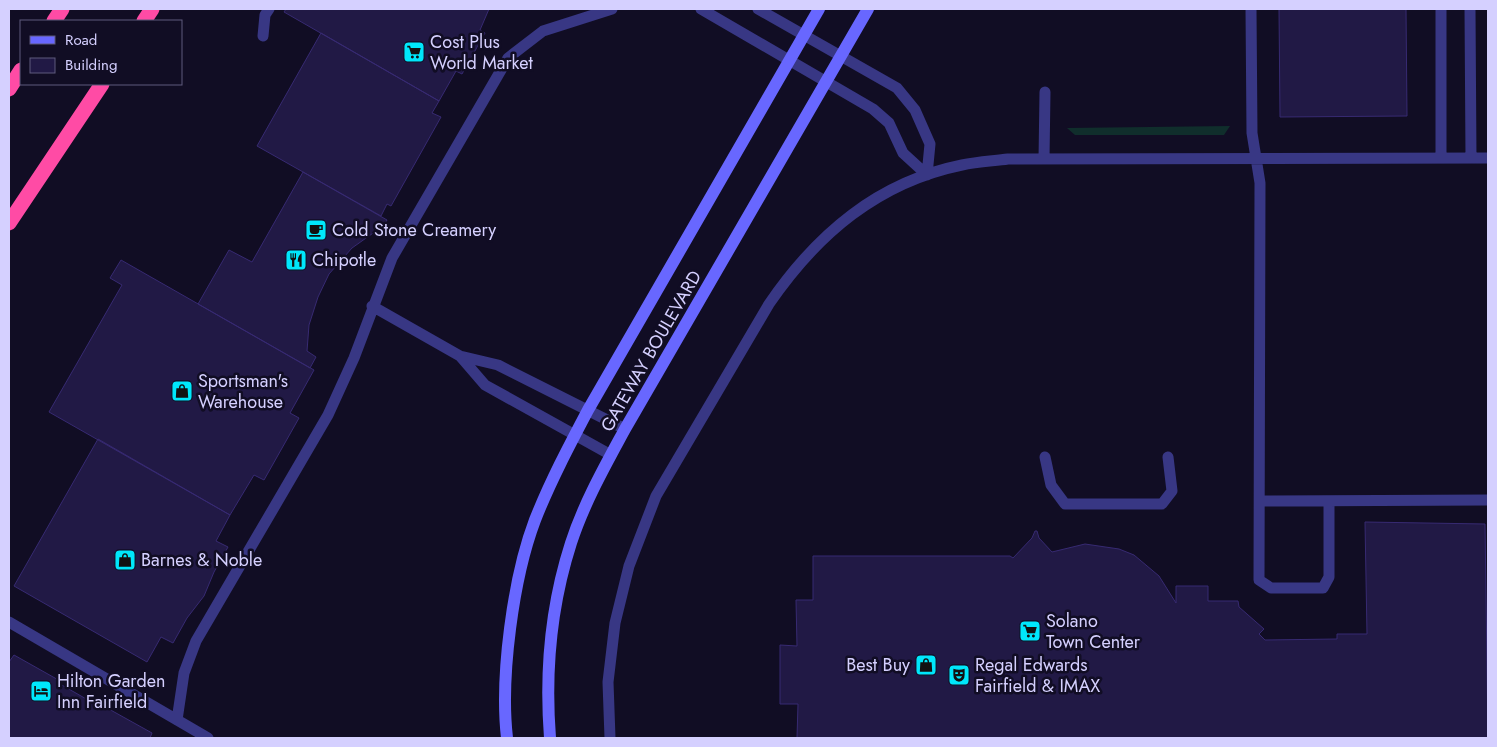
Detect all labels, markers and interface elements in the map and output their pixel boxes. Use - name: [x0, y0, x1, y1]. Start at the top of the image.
- legend: [20, 20, 182, 85]
- text: Road: [65, 29, 97, 51]
- place label: Cost Plus World Market: [430, 29, 534, 76]
- supermarket icon: Cost Plus World Market: [402, 40, 426, 64]
- text: Building: [65, 54, 117, 76]
- place label: Cold Stone Creamery: [332, 217, 496, 243]
- cafe icon: Cold Stone Creamery: [304, 218, 328, 242]
- place label: Chipotle: [312, 247, 376, 273]
- restaurant icon: Chipotle: [284, 248, 308, 272]
- street label: GATEWAY BOULEVARD: [594, 266, 708, 436]
- place label: Sportsman's Warehouse: [198, 368, 288, 415]
- shop icon: Sportsman's Warehouse: [170, 379, 194, 403]
- place label: Barnes & Noble: [141, 547, 262, 573]
- shop icon: Barnes & Noble: [113, 548, 137, 572]
- place label: Solano Town Center: [1046, 608, 1141, 655]
- supermarket icon: Solano Town Center: [1018, 619, 1042, 643]
- place label: Best Buy: [846, 652, 910, 678]
- place label: Regal Edwards Fairfield & IMAX: [975, 652, 1100, 699]
- shop icon: Best Buy: [914, 653, 938, 677]
- theatre icon: Regal Edwards Fairfield & IMAX: [947, 663, 971, 687]
- place label: Hilton Garden Inn Fairfield: [57, 668, 165, 715]
- hotel icon: Hilton Garden Inn Fairfield: [29, 679, 53, 703]

